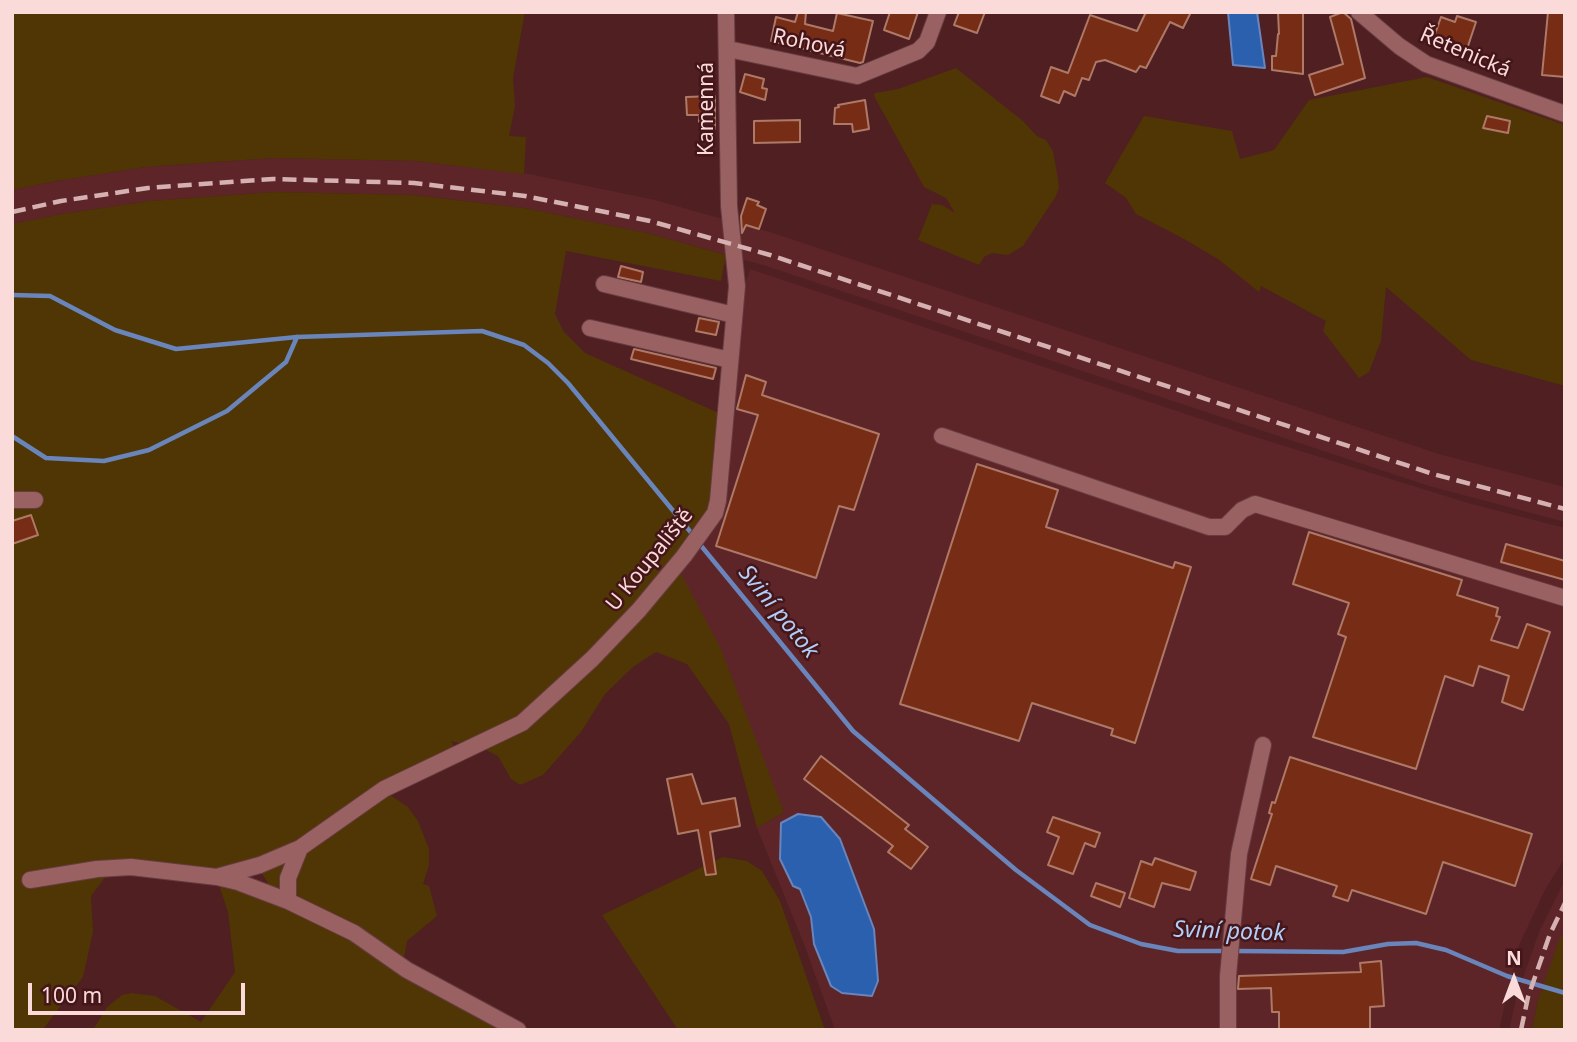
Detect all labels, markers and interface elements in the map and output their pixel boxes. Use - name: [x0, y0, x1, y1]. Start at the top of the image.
- street label: Řetenická: [1416, 23, 1514, 83]
- street label: Rohová: [770, 24, 848, 64]
- street label: Kamenná: [694, 62, 720, 156]
- street label: U Koupaliště: [601, 504, 699, 616]
- water label: Sviní potok: [732, 560, 824, 664]
- water label: Sviní potok: [1173, 916, 1285, 948]
- north arrow: [1479, 944, 1549, 1014]
- text: N: [1506, 945, 1522, 971]
- scale bar: [32, 968, 248, 1012]
- text: 100 m: [41, 981, 102, 1009]

